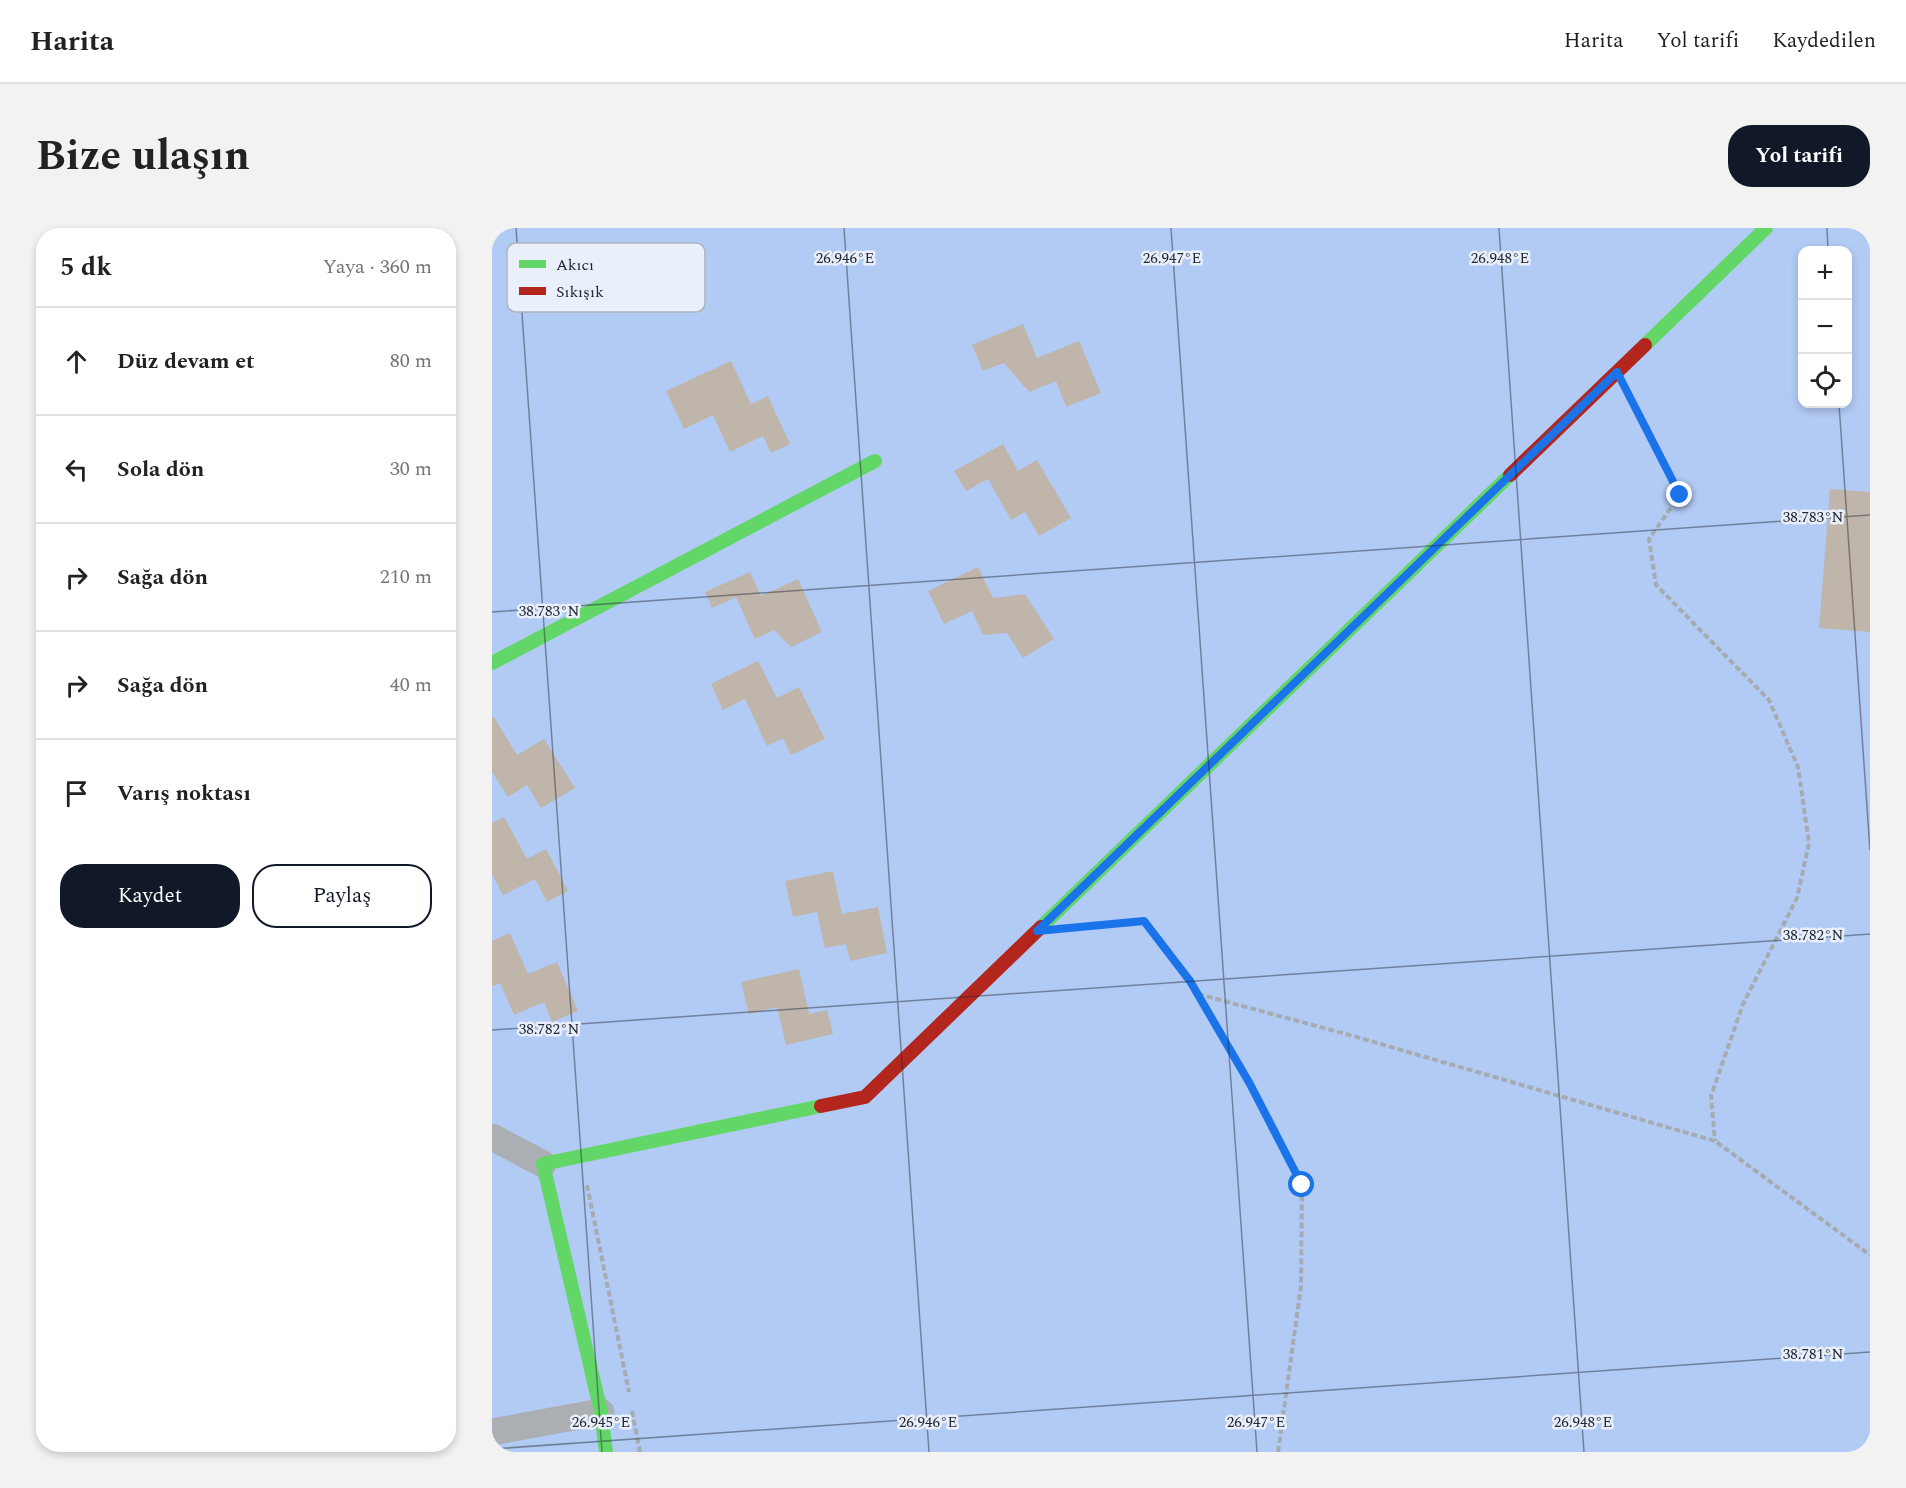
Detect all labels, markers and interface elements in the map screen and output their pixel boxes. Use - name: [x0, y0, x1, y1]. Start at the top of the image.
- text: Harita: [30, 20, 114, 63]
- text: Harita: [1564, 25, 1624, 57]
- text: Yol tarifi: [1657, 25, 1739, 57]
- text: Kaydedilen: [1772, 25, 1876, 57]
- text: Bize ulaşın: [36, 125, 250, 188]
- button: Yol tarifi: [1728, 125, 1870, 187]
- legend: [507, 243, 705, 312]
- map controls: [1798, 246, 1852, 408]
- button: +: [1798, 246, 1852, 300]
- text: 5 dk: [60, 247, 112, 287]
- text: 26.946°E: [816, 247, 874, 270]
- text: 26.947°E: [1143, 247, 1201, 270]
- text: 26.948°E: [1471, 247, 1529, 270]
- text: Yaya · 360 m: [323, 252, 432, 282]
- text: Akıcı: [556, 253, 594, 277]
- text: Sıkışık: [556, 280, 604, 304]
- button: −: [1798, 300, 1852, 354]
- icon: ahead: [60, 345, 93, 378]
- text: Düz devam et: [117, 345, 255, 378]
- text: 80 m: [390, 346, 432, 376]
- button: locate: [1798, 354, 1852, 408]
- icon: left: [60, 453, 93, 486]
- text: Sola dön: [117, 453, 204, 486]
- text: 30 m: [390, 454, 432, 484]
- route end: [1666, 481, 1692, 507]
- text: 38.783°N: [1783, 506, 1843, 529]
- icon: right: [60, 561, 93, 594]
- text: Sağa dön: [117, 561, 208, 594]
- text: 210 m: [380, 562, 432, 592]
- text: 38.783°N: [519, 600, 579, 623]
- icon: right: [60, 669, 93, 702]
- text: Sağa dön: [117, 669, 208, 702]
- text: 40 m: [390, 670, 432, 700]
- icon: arrive: [60, 777, 93, 810]
- text: Varış noktası: [117, 777, 251, 810]
- button: Kaydet: [60, 864, 240, 928]
- button: Paylaş: [252, 864, 432, 928]
- text: 38.782°N: [1783, 924, 1843, 947]
- text: 38.782°N: [519, 1018, 579, 1041]
- route start: [1288, 1171, 1314, 1197]
- text: 38.781°N: [1783, 1343, 1843, 1366]
- text: 26.945°E: [572, 1411, 630, 1434]
- text: 26.946°E: [899, 1411, 957, 1434]
- text: 26.947°E: [1227, 1411, 1285, 1434]
- text: 26.948°E: [1554, 1411, 1612, 1434]

